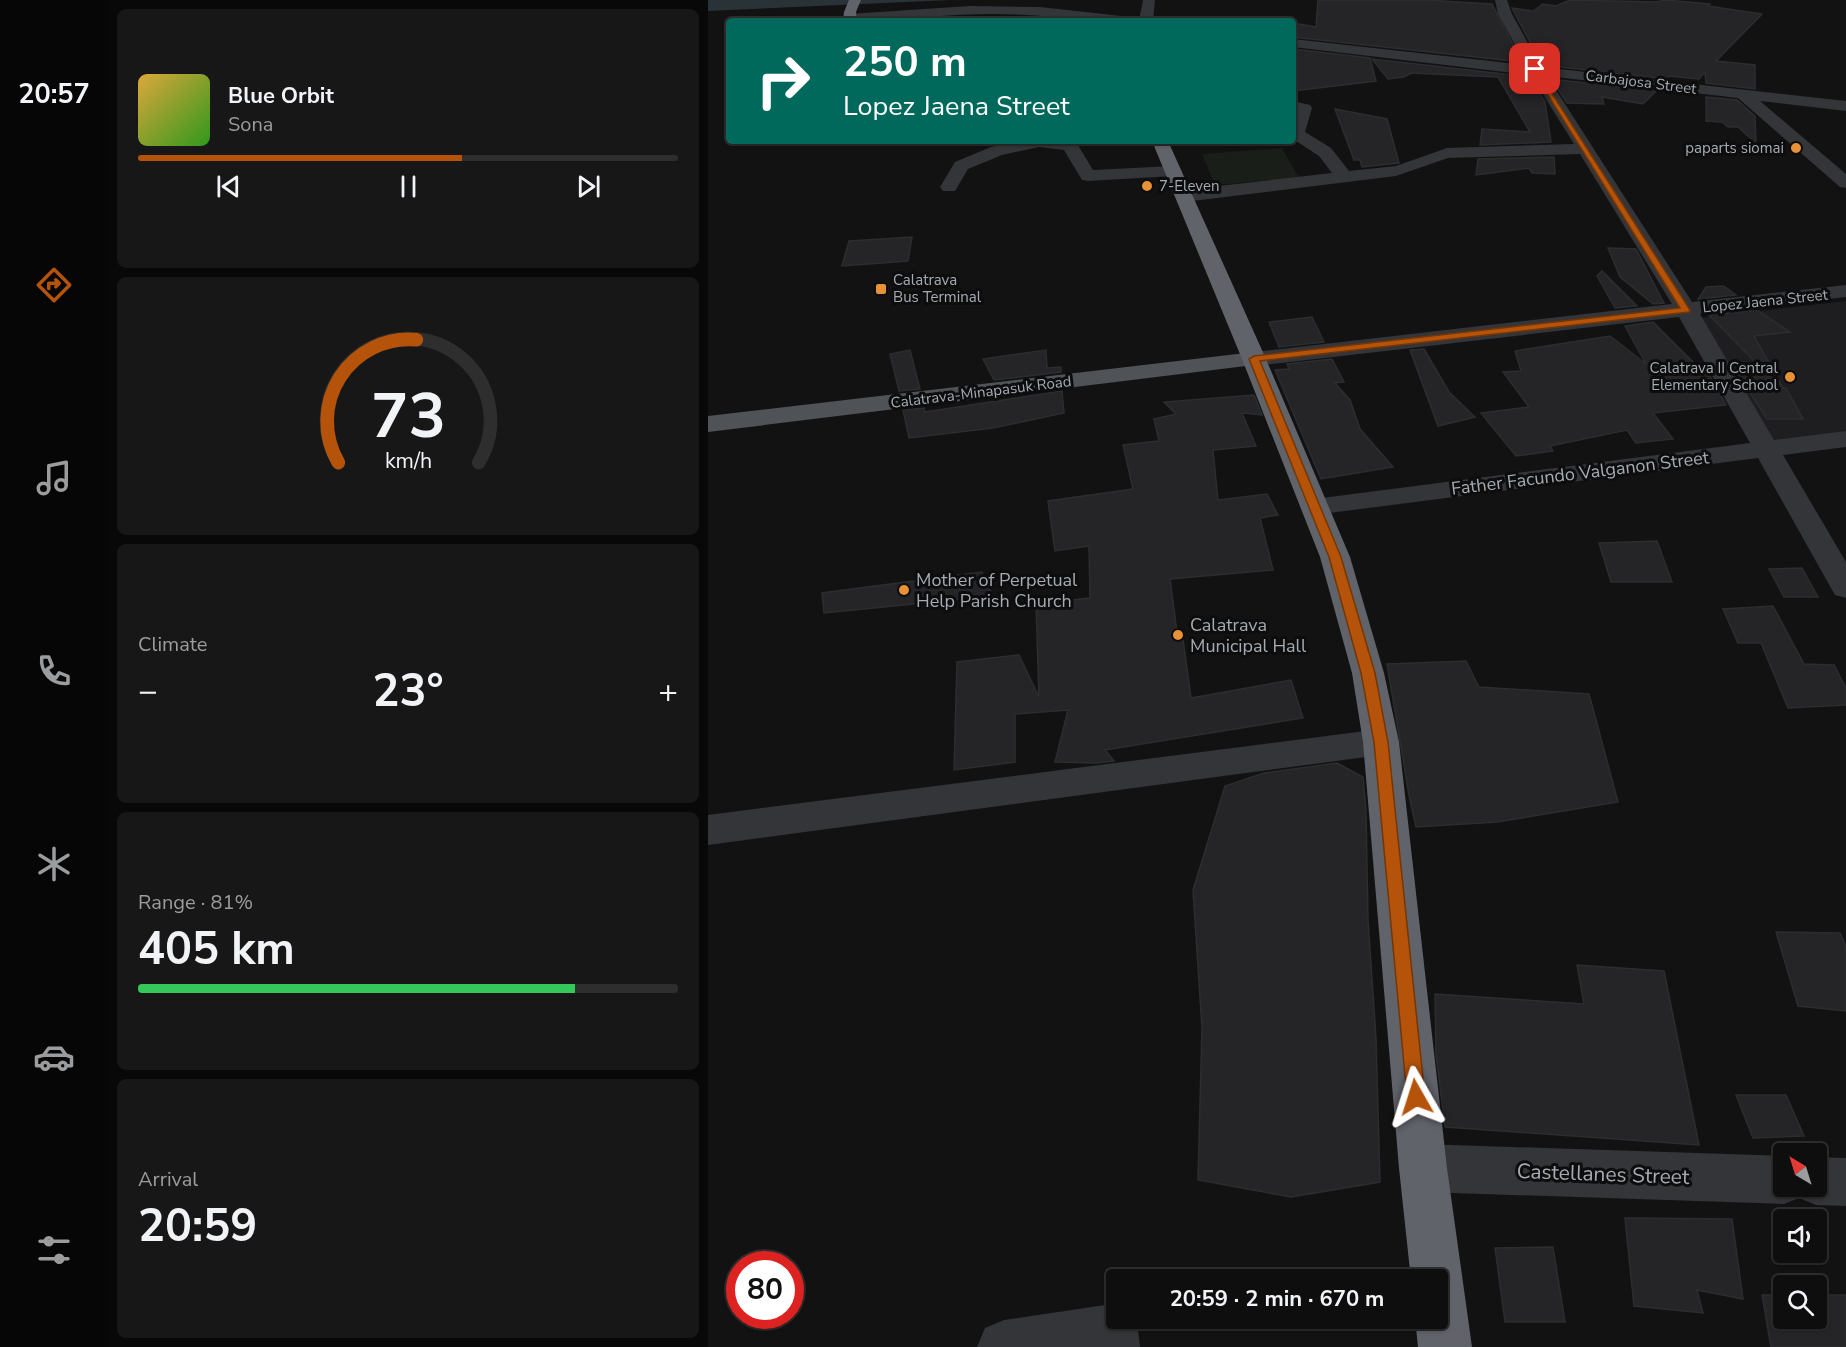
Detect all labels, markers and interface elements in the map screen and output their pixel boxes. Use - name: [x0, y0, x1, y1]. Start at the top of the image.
- text: 250 m: [843, 34, 967, 91]
- icon: right: [744, 42, 822, 120]
- pin: [1509, 43, 1560, 94]
- icon: arrive: [1518, 52, 1551, 85]
- street label: Carbajosa Street: [1584, 65, 1698, 99]
- text: 20:57: [18, 76, 90, 113]
- text: Blue Orbit: [228, 81, 334, 111]
- text: Lopez Jaena Street: [843, 88, 1070, 125]
- text: Sona: [228, 111, 273, 138]
- place label: paparts siomai: [1685, 138, 1784, 158]
- marker: paparts siomai: [1789, 141, 1803, 155]
- icon: previous: [212, 170, 245, 203]
- icon: pause: [392, 170, 425, 203]
- icon: next: [572, 170, 605, 203]
- place label: 7-Eleven: [1159, 176, 1219, 196]
- marker: 7-Eleven: [1140, 179, 1154, 193]
- icon: directions: [33, 264, 75, 306]
- place label: Calatrava Bus Terminal: [893, 270, 982, 307]
- marker: Calatrava Bus Terminal: [874, 282, 888, 296]
- street label: Lopez Jaena Street: [1701, 284, 1829, 318]
- place label: Calatrava II Central Elementary School: [1649, 358, 1779, 395]
- marker: Calatrava II Central Elementary School: [1783, 370, 1797, 384]
- street label: Calatrava-Minapasuk Road: [890, 371, 1072, 413]
- text: 73: [371, 374, 445, 459]
- street label: Father Facundo Valganon Street: [1450, 445, 1711, 501]
- text: km/h: [384, 446, 432, 476]
- icon: music: [33, 457, 75, 499]
- place label: Mother of Perpetual Help Parish Church: [916, 568, 1078, 613]
- marker: Mother of Perpetual Help Parish Church: [897, 583, 911, 597]
- place label: Calatrava Municipal Hall: [1190, 613, 1307, 658]
- marker: Calatrava Municipal Hall: [1171, 628, 1185, 642]
- text: Climate: [138, 631, 207, 658]
- icon: phone: [33, 650, 75, 692]
- text: 23°: [372, 661, 444, 722]
- text: −: [138, 669, 158, 714]
- text: +: [658, 669, 678, 714]
- icon: climate: [33, 843, 75, 885]
- text: Range · 81%: [138, 889, 253, 916]
- text: 405 km: [138, 919, 295, 980]
- icon: car: [33, 1036, 75, 1078]
- position arrow: [1384, 1065, 1448, 1129]
- north arrow: [1773, 1143, 1827, 1197]
- map controls: [1773, 1143, 1827, 1329]
- street label: Castellanes Street: [1516, 1157, 1690, 1191]
- text: Arrival: [138, 1166, 198, 1193]
- text: 20:59: [138, 1196, 257, 1257]
- button: sound: [1773, 1209, 1827, 1263]
- icon: filters: [33, 1229, 75, 1271]
- speed limit sign: 80: [726, 1251, 804, 1329]
- button: search: [1773, 1275, 1827, 1329]
- text: 20:59 · 2 min · 670 m: [1170, 1284, 1384, 1314]

